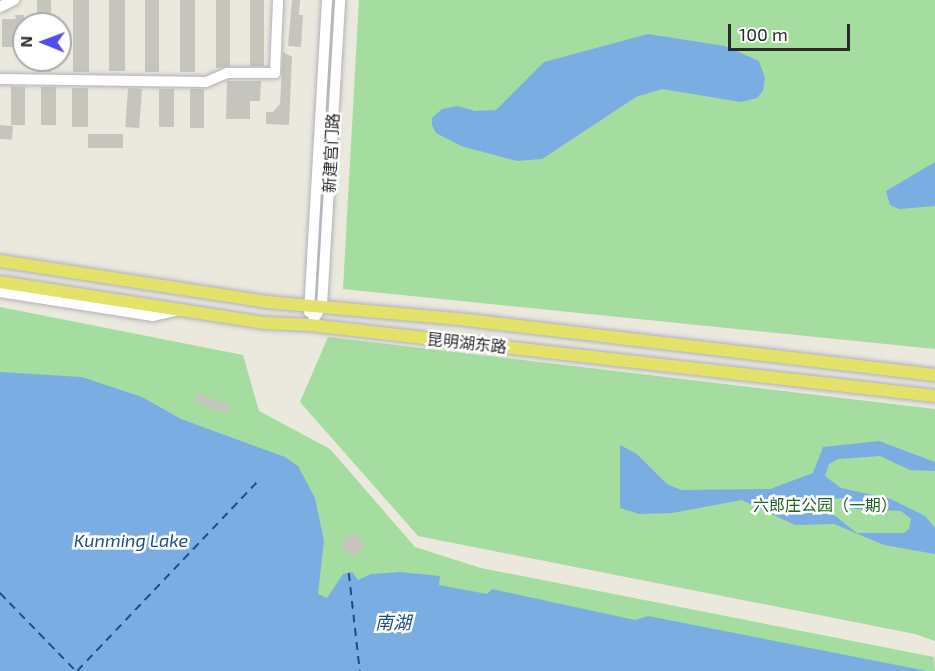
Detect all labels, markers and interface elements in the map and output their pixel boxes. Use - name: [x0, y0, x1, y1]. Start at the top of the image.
- north arrow: [12, 12, 72, 72]
- scale bar: [731, 12, 852, 50]
- text: 100 m: [739, 23, 788, 45]
- text: N: [16, 36, 35, 48]
- street label: 新建宫门路: [319, 113, 343, 193]
- street label: 昆明湖东路: [426, 329, 508, 357]
- park label: 六郎庄公园（一期）: [753, 495, 897, 515]
- water label: Kunming Lake: [74, 529, 188, 551]
- water label: 南湖: [375, 611, 411, 633]

